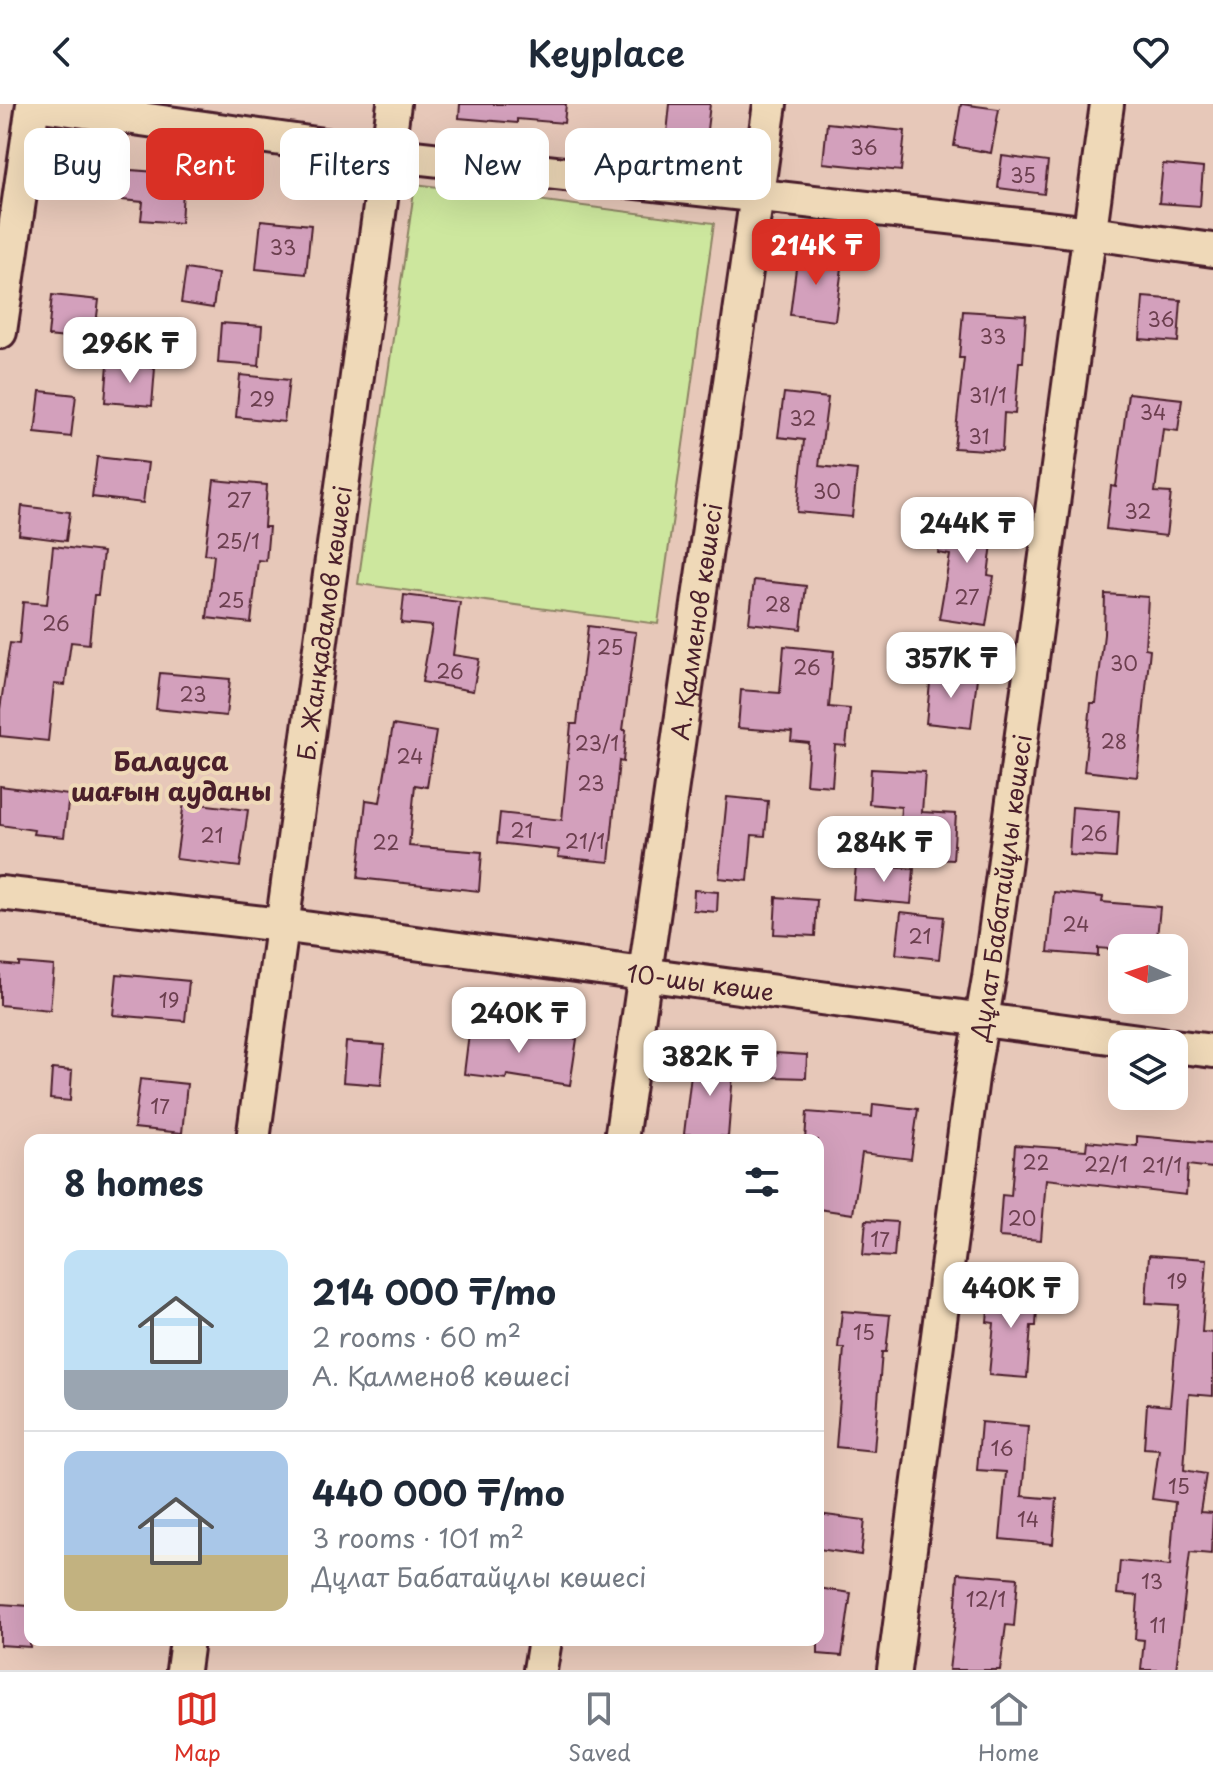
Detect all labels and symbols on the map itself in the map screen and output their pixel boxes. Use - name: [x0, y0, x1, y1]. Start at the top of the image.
- house number: 36: [850, 132, 878, 162]
- house number: 35: [1010, 160, 1036, 190]
- pin: 214K ₸: [751, 219, 881, 287]
- house number: 33: [270, 232, 296, 262]
- house number: 36: [1147, 304, 1175, 334]
- pin: 296K ₸: [65, 317, 195, 385]
- house number: 33: [980, 321, 1006, 351]
- house number: 31/1: [969, 380, 1007, 410]
- house number: 29: [249, 384, 275, 414]
- house number: 34: [1140, 397, 1166, 427]
- house number: 32: [790, 403, 816, 433]
- house number: 31: [969, 421, 989, 451]
- house number: 30: [813, 476, 841, 506]
- street label: Б. Жанқадамов көшесі: [287, 483, 360, 762]
- house number: 27: [227, 485, 251, 515]
- house number: 32: [1125, 496, 1151, 526]
- pin: 244K ₸: [902, 497, 1032, 565]
- street label: А. Қалменов көшесі: [661, 501, 730, 742]
- house number: 25/1: [216, 526, 260, 556]
- house number: 27: [955, 582, 979, 612]
- house number: 25: [218, 585, 244, 615]
- house number: 28: [765, 589, 791, 619]
- house number: 26: [42, 608, 70, 638]
- house number: 25: [597, 632, 623, 662]
- pin: 357K ₸: [886, 632, 1016, 700]
- house number: 30: [1110, 648, 1138, 678]
- house number: 26: [793, 652, 821, 682]
- house number: 26: [436, 656, 464, 686]
- house number: 23: [179, 679, 207, 709]
- house number: 28: [1101, 726, 1127, 756]
- house number: 23/1: [575, 728, 619, 758]
- street label: Дұлат Бабатайұлы көшесі: [960, 732, 1040, 1044]
- district label: Балауса шағын ауданы: [71, 741, 271, 810]
- house number: 24: [397, 741, 423, 771]
- house number: 23: [577, 768, 605, 798]
- house number: 21: [510, 815, 534, 845]
- pin: 284K ₸: [819, 816, 949, 884]
- house number: 26: [1080, 818, 1108, 848]
- house number: 21: [200, 820, 224, 850]
- house number: 21/1: [565, 826, 605, 856]
- house number: 22: [373, 827, 399, 857]
- house number: 24: [1063, 909, 1089, 939]
- house number: 21: [908, 921, 932, 951]
- north arrow: [1108, 934, 1188, 1014]
- street label: 10-шы көше: [624, 954, 776, 1009]
- house number: 19: [159, 985, 179, 1015]
- pin: 240K ₸: [454, 987, 584, 1055]
- pin: 382K ₸: [645, 1030, 775, 1098]
- house number: 17: [150, 1091, 170, 1121]
- house number: 22: [1023, 1147, 1049, 1177]
- house number: 22/1: [1084, 1149, 1128, 1179]
- house number: 21/1: [1142, 1150, 1182, 1180]
- house number: 20: [1008, 1203, 1036, 1233]
- house number: 17: [870, 1224, 890, 1254]
- pin: 440K ₸: [946, 1262, 1076, 1330]
- house number: 19: [1167, 1266, 1187, 1296]
- house number: 15: [853, 1317, 875, 1347]
- house number: 16: [991, 1433, 1014, 1463]
- house number: 15: [1168, 1471, 1190, 1501]
- house number: 14: [1017, 1504, 1039, 1534]
- house number: 13: [1141, 1566, 1163, 1596]
- house number: 12/1: [966, 1584, 1006, 1614]
- house number: 11: [1150, 1610, 1166, 1640]

